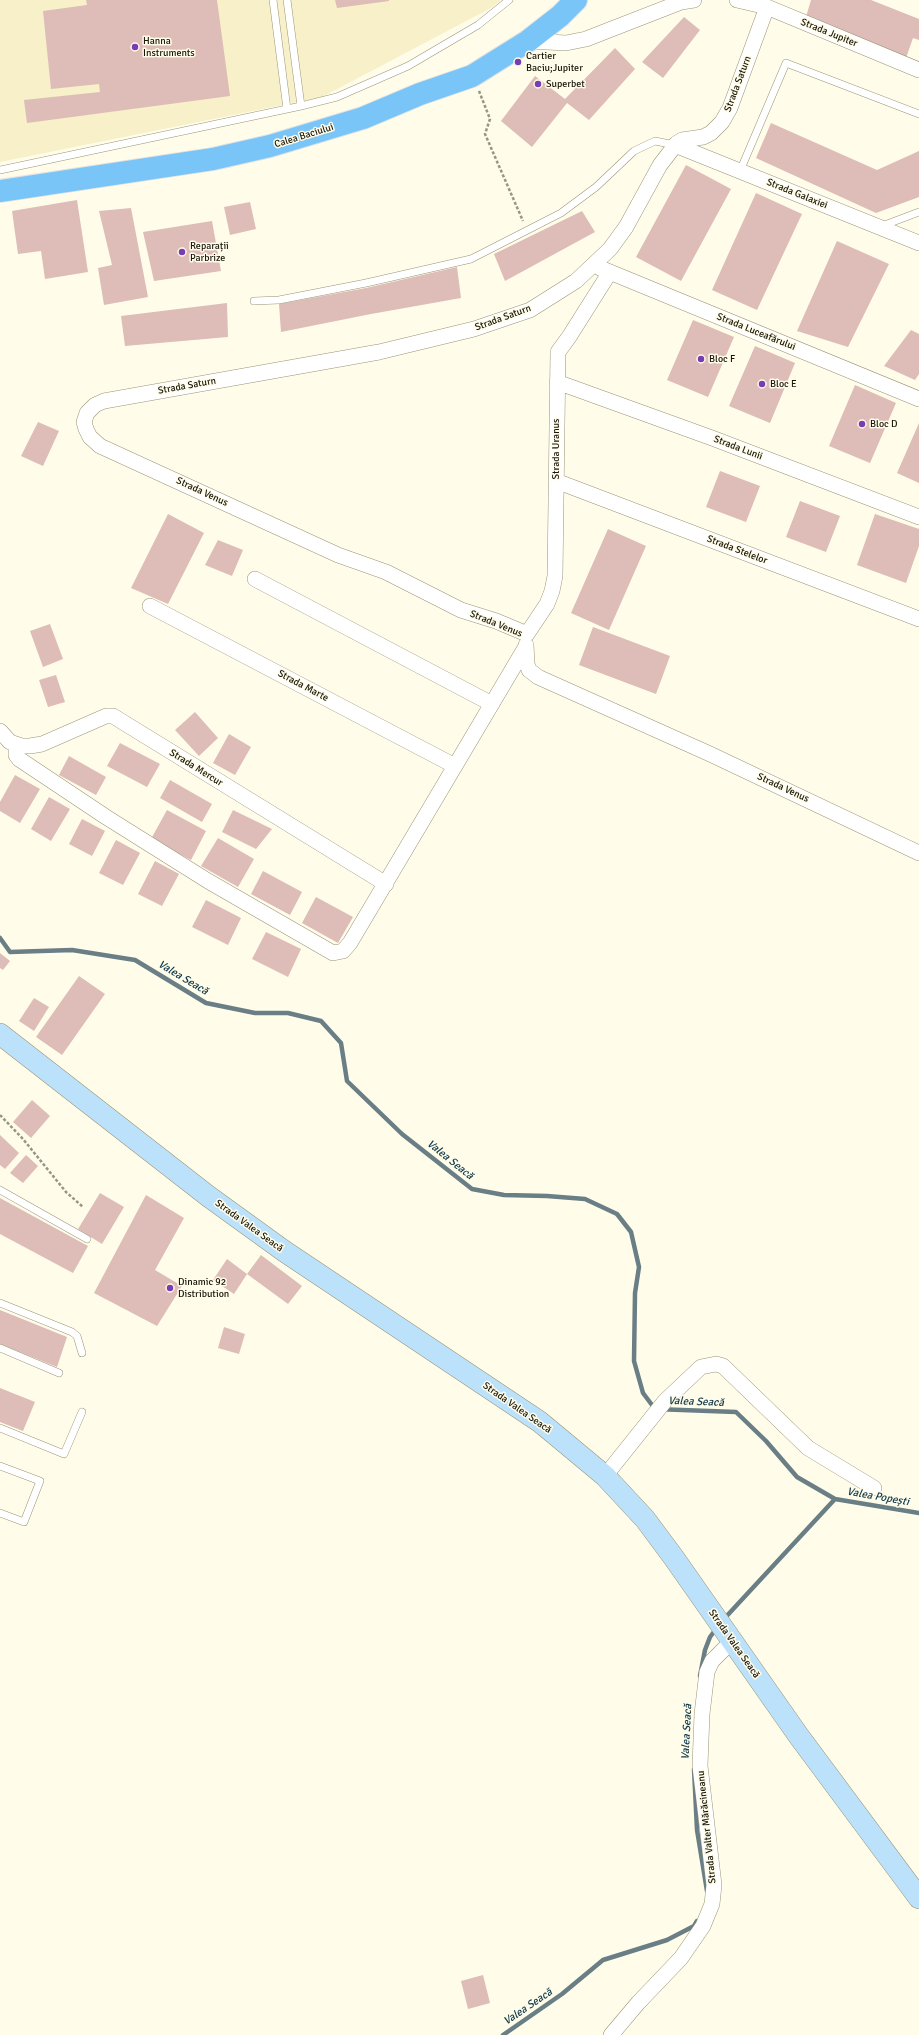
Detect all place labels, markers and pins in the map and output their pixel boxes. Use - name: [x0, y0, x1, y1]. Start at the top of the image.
- place label: Hanna Instruments: [143, 35, 195, 58]
- marker: Hanna Instruments: [130, 42, 140, 52]
- place label: Cartier Baciu;Jupiter: [526, 50, 583, 74]
- marker: Cartier Baciu;Jupiter: [513, 57, 523, 67]
- place label: Superbet: [546, 78, 585, 90]
- marker: Superbet: [533, 79, 543, 89]
- place label: Reparații Parbrize: [190, 240, 229, 264]
- marker: Reparații Parbrize: [177, 247, 187, 257]
- place label: Bloc F: [709, 353, 735, 365]
- marker: Bloc F: [696, 354, 706, 364]
- place label: Bloc E: [770, 378, 797, 390]
- marker: Bloc E: [757, 379, 767, 389]
- place label: Bloc D: [870, 418, 897, 430]
- marker: Bloc D: [857, 419, 867, 429]
- place label: Dinamic 92 Distribution: [178, 1276, 229, 1300]
- marker: Dinamic 92 Distribution: [165, 1283, 175, 1293]

